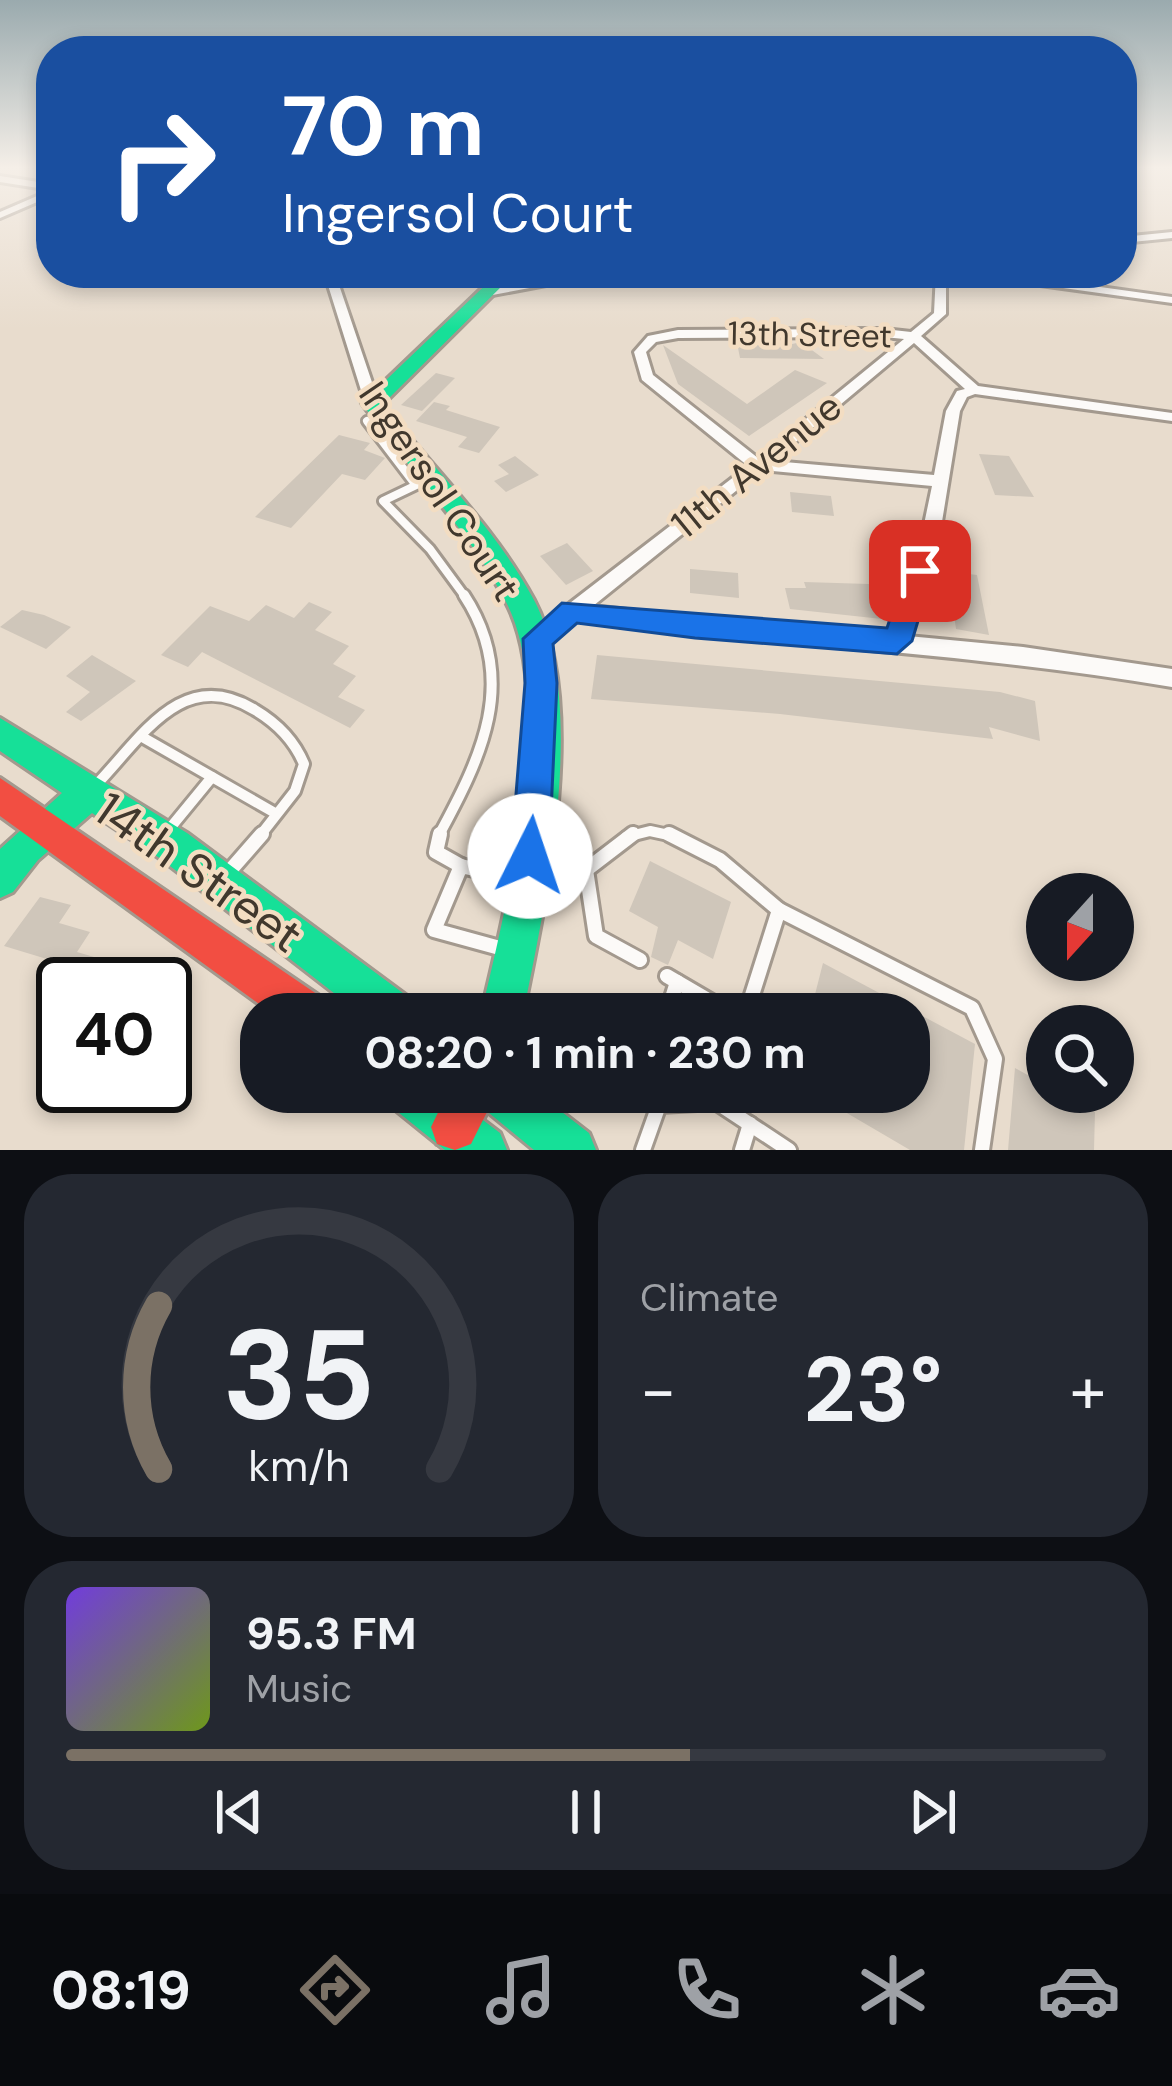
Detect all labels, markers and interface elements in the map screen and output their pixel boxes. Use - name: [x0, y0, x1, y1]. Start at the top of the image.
- text: 70 m: [282, 72, 485, 181]
- icon: right: [84, 84, 240, 240]
- text: Ingersol Court: [282, 178, 634, 249]
- street label: 13th Street: [728, 312, 892, 357]
- street label: Ingersol Court: [347, 372, 532, 611]
- street label: 11th Avenue: [661, 381, 852, 550]
- pin: [869, 520, 971, 622]
- icon: arrive: [887, 538, 953, 604]
- street label: 14th Street: [83, 778, 315, 967]
- position arrow: [467, 793, 593, 919]
- north arrow: [1026, 873, 1134, 981]
- map controls: [1026, 873, 1134, 1113]
- speed limit sign: 40: [36, 957, 192, 1113]
- button: search: [1026, 1005, 1134, 1113]
- text: 08:20 · 1 min · 230 m: [364, 1023, 806, 1082]
- text: Climate: [640, 1272, 778, 1323]
- text: 35: [223, 1294, 375, 1457]
- text: 23°: [804, 1332, 942, 1449]
- text: −: [640, 1348, 676, 1433]
- text: +: [1070, 1348, 1106, 1433]
- text: km/h: [248, 1437, 350, 1493]
- text: 95.3 FM: [246, 1604, 417, 1663]
- text: Music: [246, 1663, 352, 1714]
- icon: previous: [206, 1779, 272, 1845]
- icon: pause: [553, 1779, 619, 1845]
- icon: next: [900, 1779, 966, 1845]
- icon: directions: [293, 1948, 377, 2032]
- icon: music: [479, 1948, 563, 2032]
- icon: phone: [665, 1948, 749, 2032]
- icon: climate: [851, 1948, 935, 2032]
- icon: car: [1037, 1948, 1121, 2032]
- text: 08:19: [51, 1955, 191, 2026]

